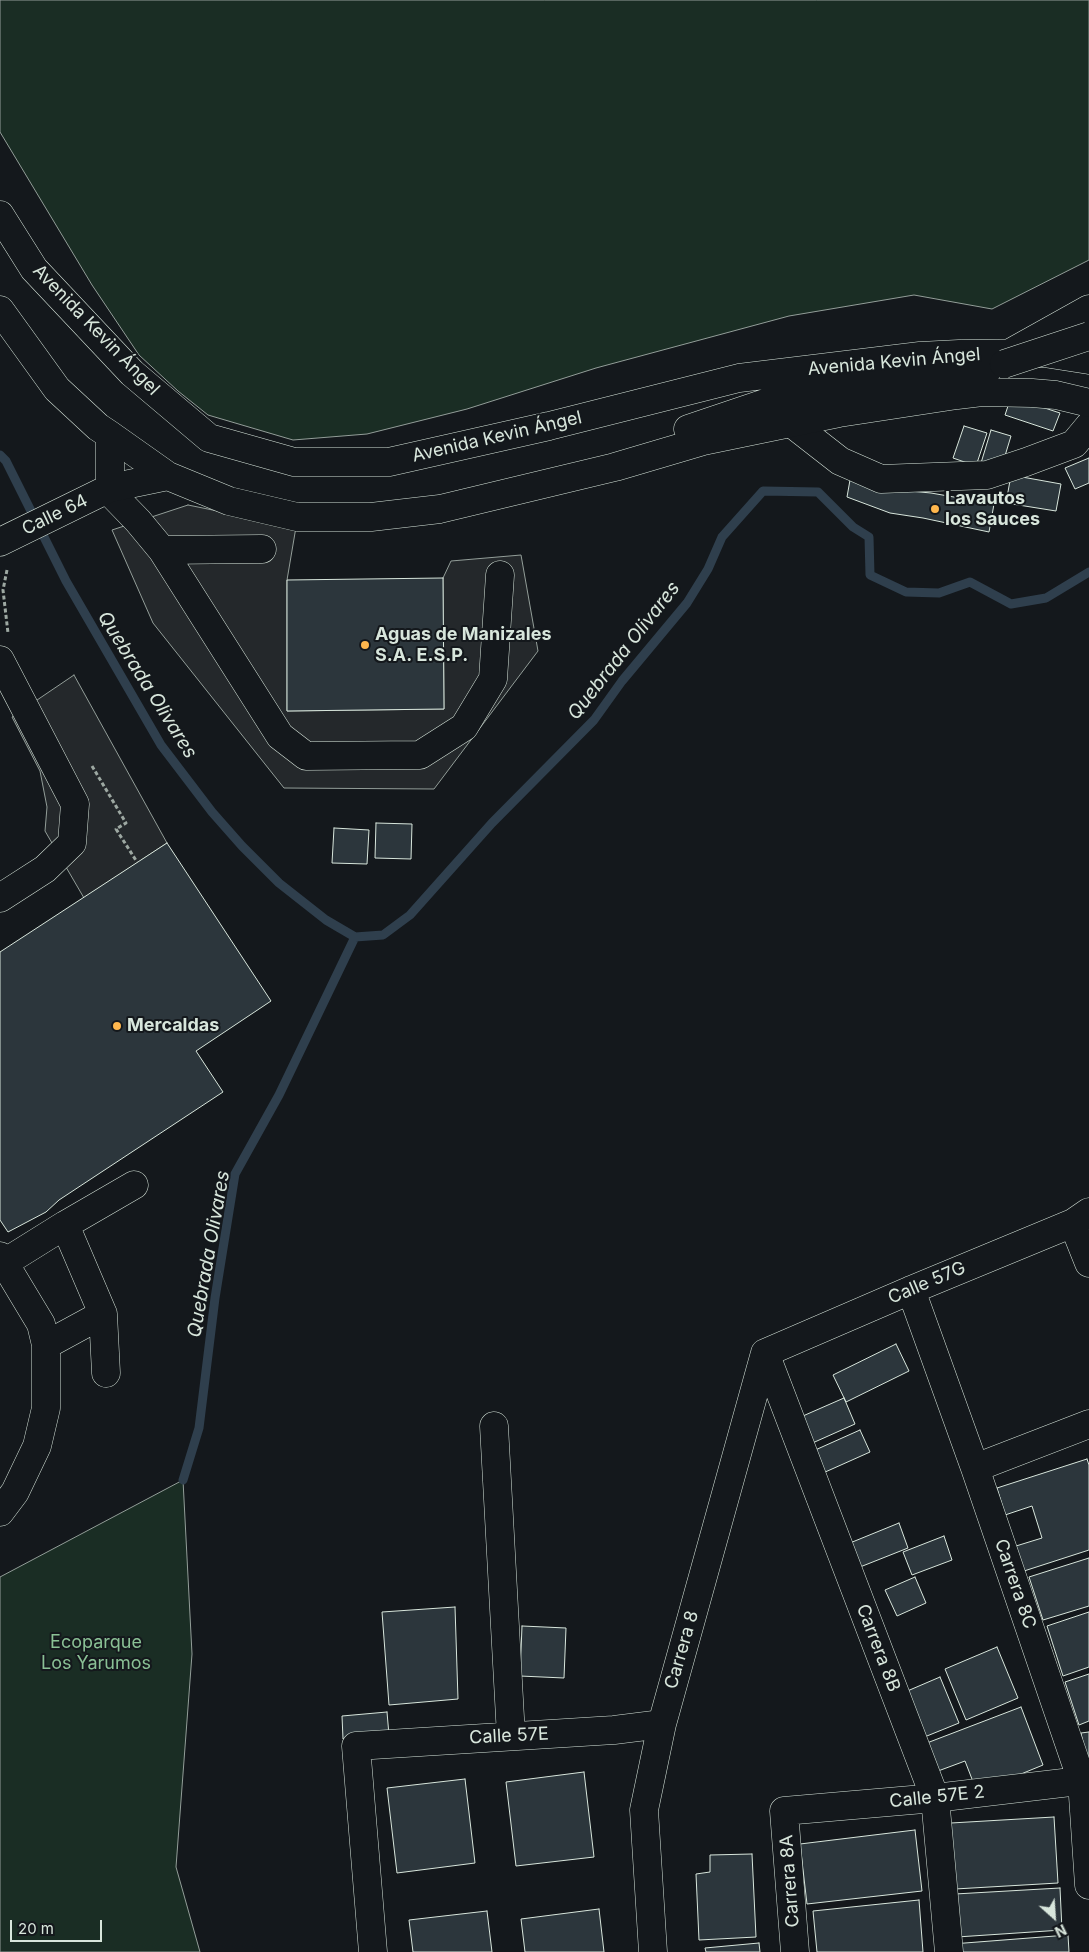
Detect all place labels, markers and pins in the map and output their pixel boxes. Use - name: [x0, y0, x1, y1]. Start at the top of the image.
- place label: Lavautos los Sauces: [945, 488, 1040, 530]
- marker: Lavautos los Sauces: [929, 503, 941, 515]
- place label: Aguas de Manizales S.A. E.S.P.: [375, 624, 551, 666]
- marker: Aguas de Manizales S.A. E.S.P.: [359, 639, 371, 651]
- place label: Mercaldas: [127, 1015, 219, 1037]
- marker: Mercaldas: [111, 1020, 123, 1032]

